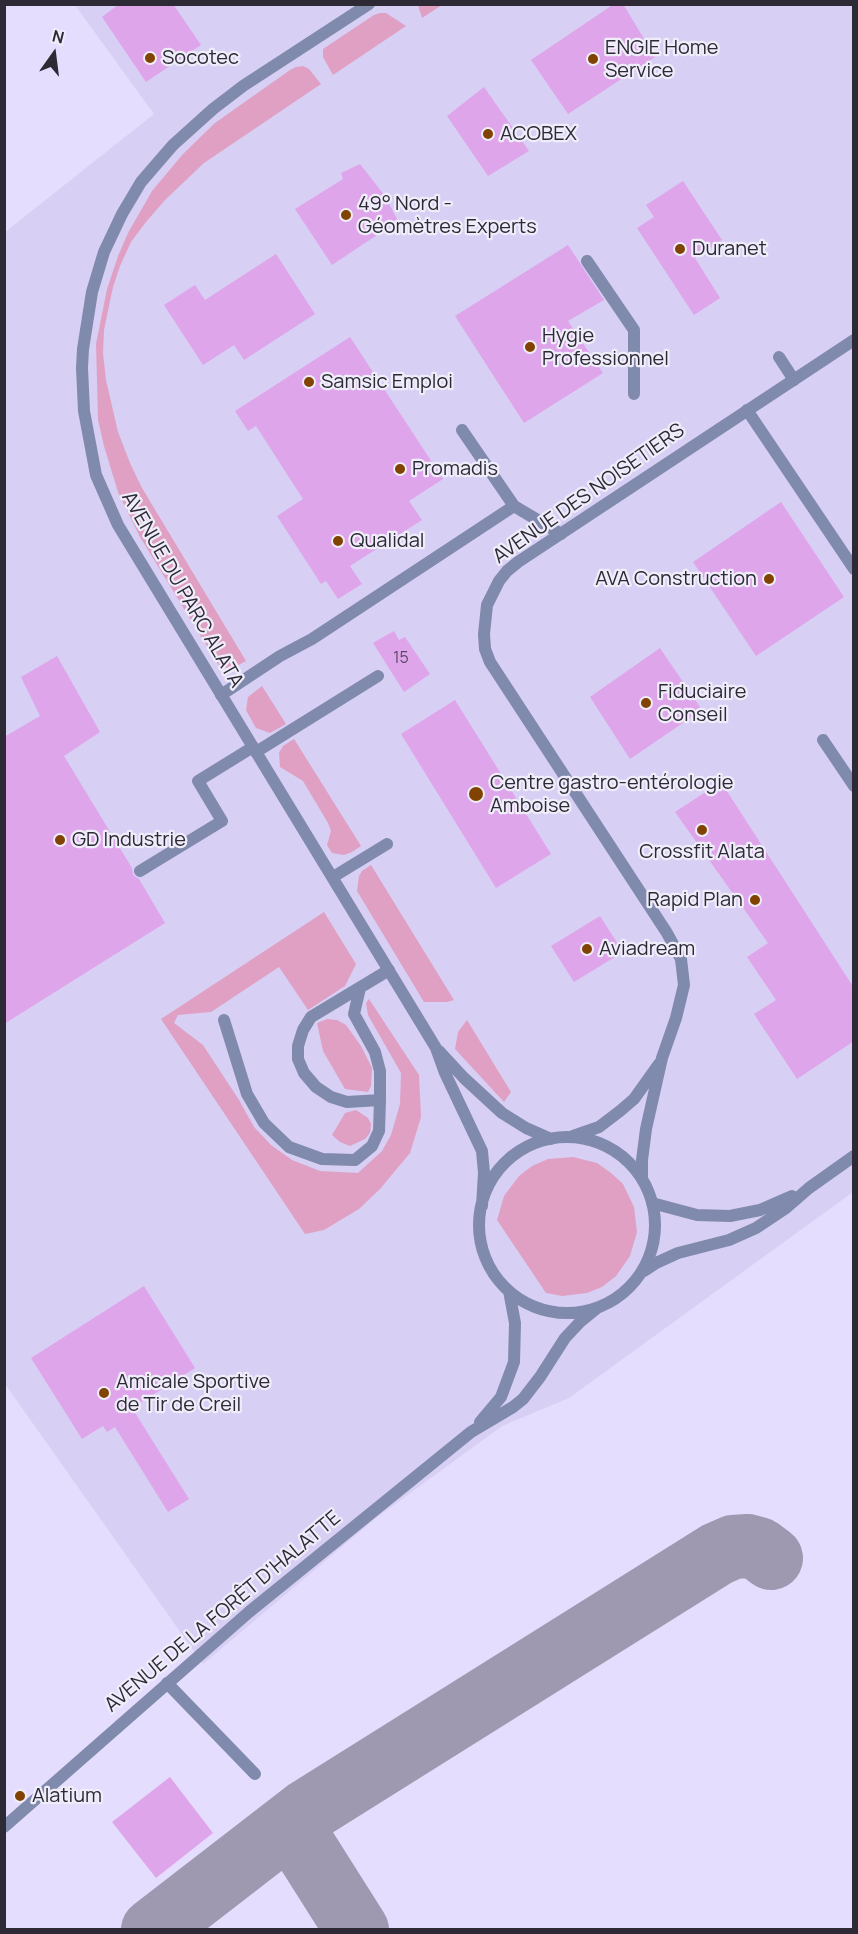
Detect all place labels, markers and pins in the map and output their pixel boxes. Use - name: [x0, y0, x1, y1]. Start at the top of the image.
- place label: ENGIE Home Service: [605, 36, 718, 83]
- place label: Socotec: [162, 46, 239, 70]
- marker: Socotec: [143, 51, 157, 65]
- marker: ENGIE Home Service: [586, 52, 600, 66]
- place label: ACOBEX: [500, 122, 577, 146]
- marker: ACOBEX: [481, 127, 495, 141]
- place label: 49° Nord - Géomètres Experts: [358, 192, 537, 239]
- marker: 49° Nord - Géomètres Experts: [339, 208, 353, 222]
- place label: Duranet: [692, 237, 767, 261]
- marker: Duranet: [673, 242, 687, 256]
- place label: Hygie Professionnel: [542, 324, 669, 371]
- marker: Hygie Professionnel: [523, 340, 537, 354]
- place label: Samsic Emploi: [321, 370, 453, 394]
- marker: Samsic Emploi: [302, 375, 316, 389]
- place label: Promadis: [412, 457, 498, 481]
- marker: Promadis: [393, 462, 407, 476]
- place label: Qualidal: [350, 529, 424, 553]
- marker: Qualidal: [331, 534, 345, 548]
- place label: AVA Construction: [595, 567, 757, 591]
- marker: AVA Construction: [762, 572, 776, 586]
- place label: Fiduciaire Conseil: [658, 680, 746, 727]
- marker: Fiduciaire Conseil: [639, 696, 653, 710]
- place label: Centre gastro-entérologie Amboise: [490, 771, 733, 818]
- marker: Centre gastro-entérologie Amboise: [467, 785, 485, 803]
- marker: Crossfit Alata: [695, 823, 709, 837]
- place label: GD Industrie: [72, 828, 186, 852]
- marker: GD Industrie: [53, 833, 67, 847]
- place label: Crossfit Alata: [639, 840, 765, 864]
- place label: Rapid Plan: [647, 888, 743, 912]
- marker: Rapid Plan: [748, 893, 762, 907]
- place label: Aviadream: [599, 937, 695, 961]
- marker: Aviadream: [580, 942, 594, 956]
- place label: Amicale Sportive de Tir de Creil: [116, 1370, 270, 1417]
- marker: Amicale Sportive de Tir de Creil: [97, 1386, 111, 1400]
- place label: Alatium: [32, 1784, 102, 1808]
- marker: Alatium: [13, 1789, 27, 1803]

